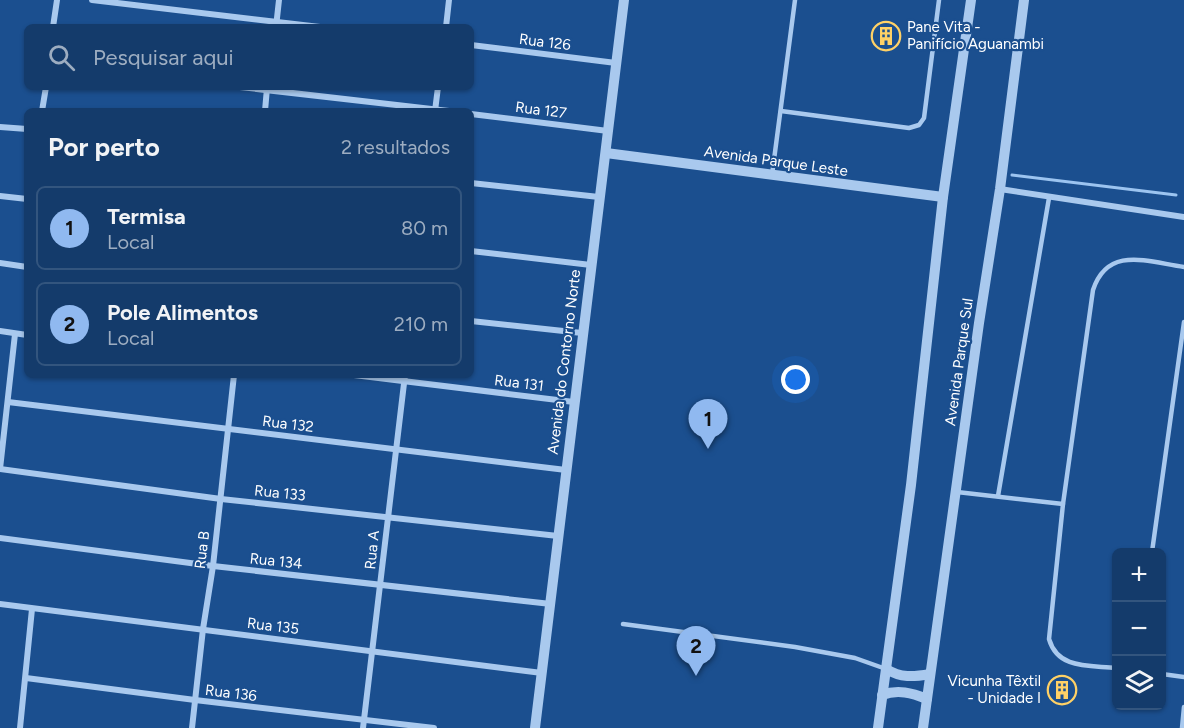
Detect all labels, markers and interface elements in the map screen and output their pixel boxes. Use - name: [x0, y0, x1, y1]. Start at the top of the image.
- place label: Pane Vita - Panifício Aguanambi: [907, 18, 1044, 53]
- building icon: Pane Vita - Panifício Aguanambi: [870, 20, 902, 52]
- search box: [24, 24, 474, 90]
- street label: Rua 126: [518, 30, 573, 54]
- icon: search: [45, 41, 78, 74]
- text: Pesquisar aqui: [93, 44, 234, 71]
- street label: Rua 127: [514, 98, 568, 122]
- text: Por perto: [48, 131, 160, 163]
- text: 2 resultados: [341, 135, 450, 159]
- street label: Avenida Parque Leste: [703, 142, 849, 180]
- text: Termisa: [107, 203, 186, 230]
- text: 1: [65, 216, 74, 240]
- text: 80 m: [401, 216, 448, 240]
- text: Local: [107, 230, 154, 254]
- street label: Avenida do Contorno Norte: [544, 268, 584, 456]
- street label: Avenida Parque Sul: [941, 297, 977, 427]
- text: Pole Alimentos: [107, 299, 258, 326]
- text: 2: [64, 312, 75, 336]
- text: 210 m: [394, 312, 448, 336]
- text: Local: [107, 326, 154, 350]
- your location: [781, 365, 810, 394]
- street label: Rua 131: [493, 371, 545, 395]
- pin: 1: [688, 400, 728, 449]
- street label: Rua 132: [261, 412, 315, 436]
- street label: Rua 133: [253, 481, 307, 505]
- street label: Rua B: [191, 530, 213, 570]
- street label: Rua A: [361, 530, 383, 570]
- map controls: [1112, 548, 1166, 710]
- button: +: [1112, 548, 1166, 602]
- street label: Rua 134: [249, 549, 303, 573]
- button: −: [1112, 602, 1166, 656]
- street label: Rua 135: [246, 614, 300, 638]
- pin: 2: [676, 626, 716, 676]
- button: layers: [1112, 656, 1166, 710]
- place label: Vicunha Têxtil - Unidade I: [947, 672, 1041, 707]
- building icon: Vicunha Têxtil - Unidade I: [1046, 674, 1078, 706]
- street label: Rua 136: [204, 681, 258, 705]

